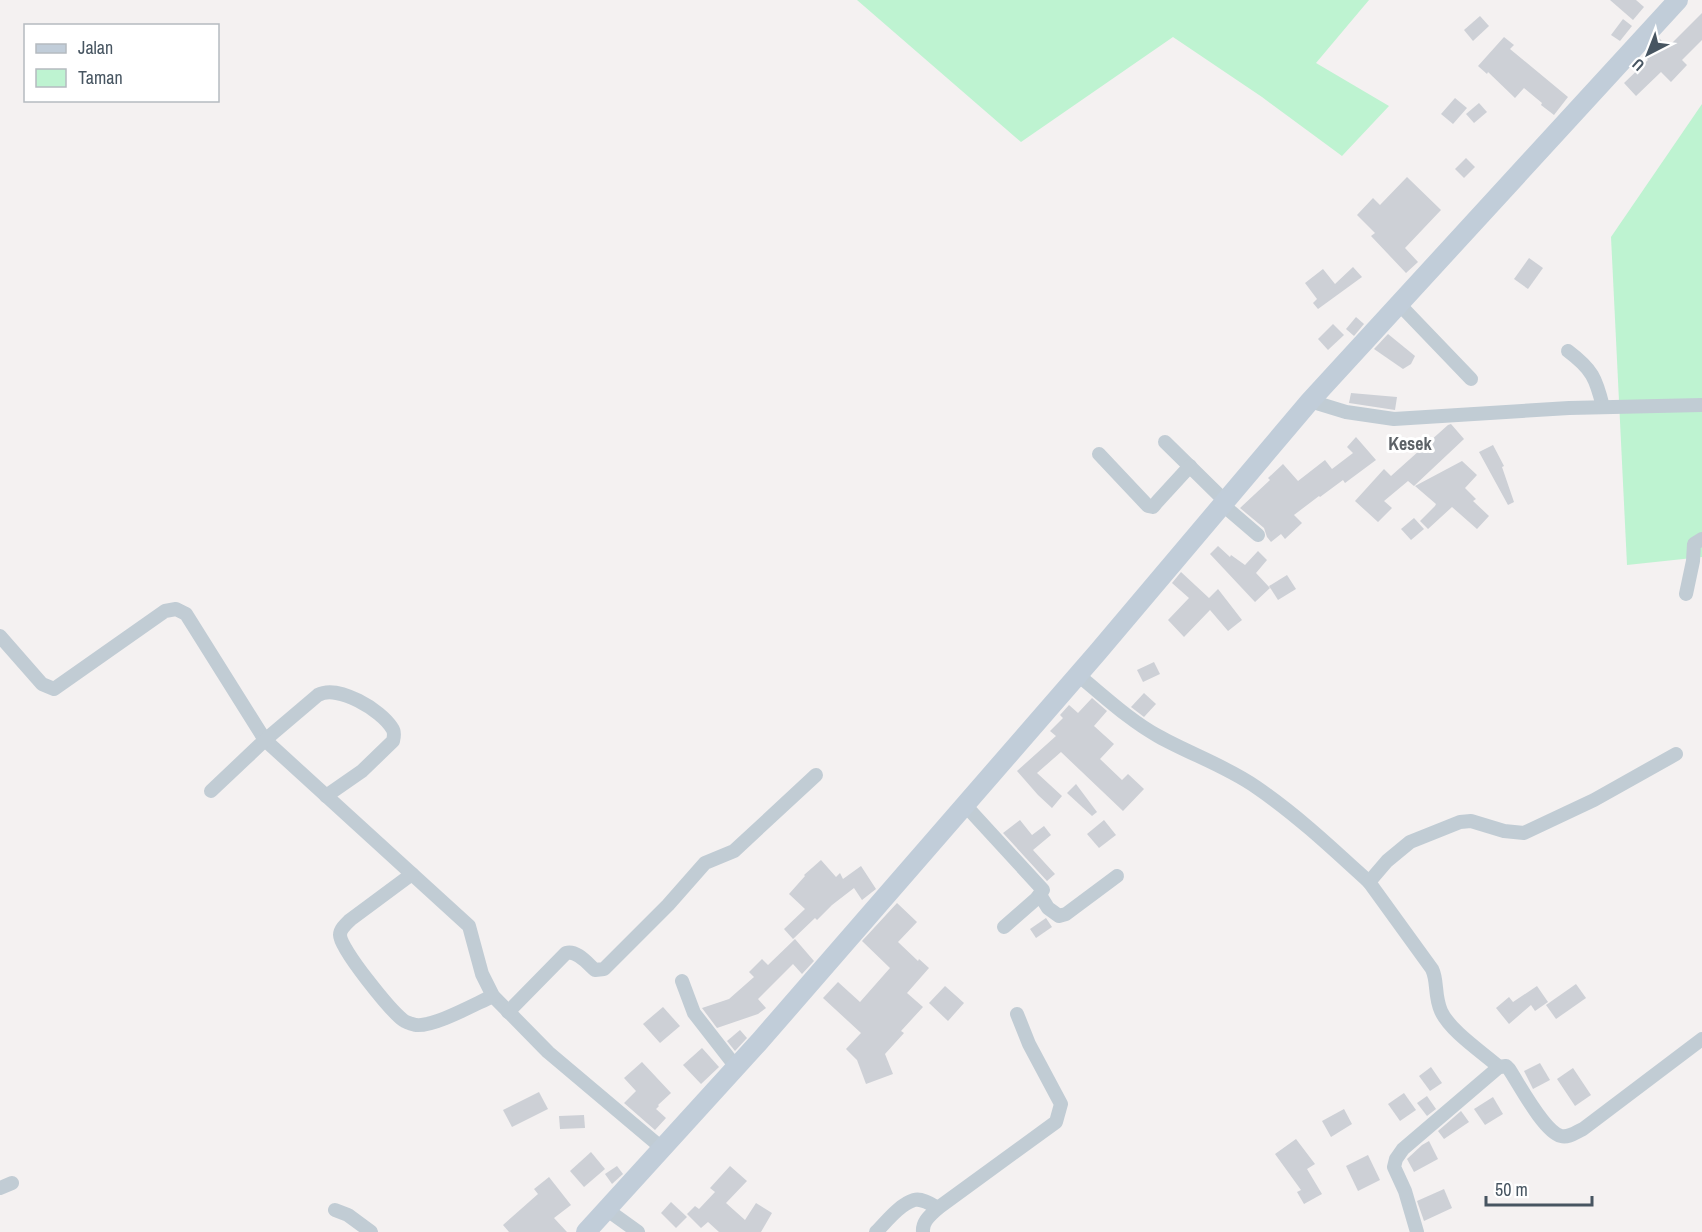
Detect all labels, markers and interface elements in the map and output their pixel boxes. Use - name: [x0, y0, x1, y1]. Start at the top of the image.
- legend: [24, 24, 219, 102]
- north arrow: [1618, 24, 1678, 84]
- text: Jalan: [78, 35, 113, 60]
- text: U: [1627, 54, 1649, 76]
- text: Taman: [78, 65, 123, 90]
- district label: Kesek: [1388, 431, 1433, 456]
- scale bar: [1486, 1169, 1592, 1207]
- text: 50 m: [1495, 1177, 1528, 1202]

